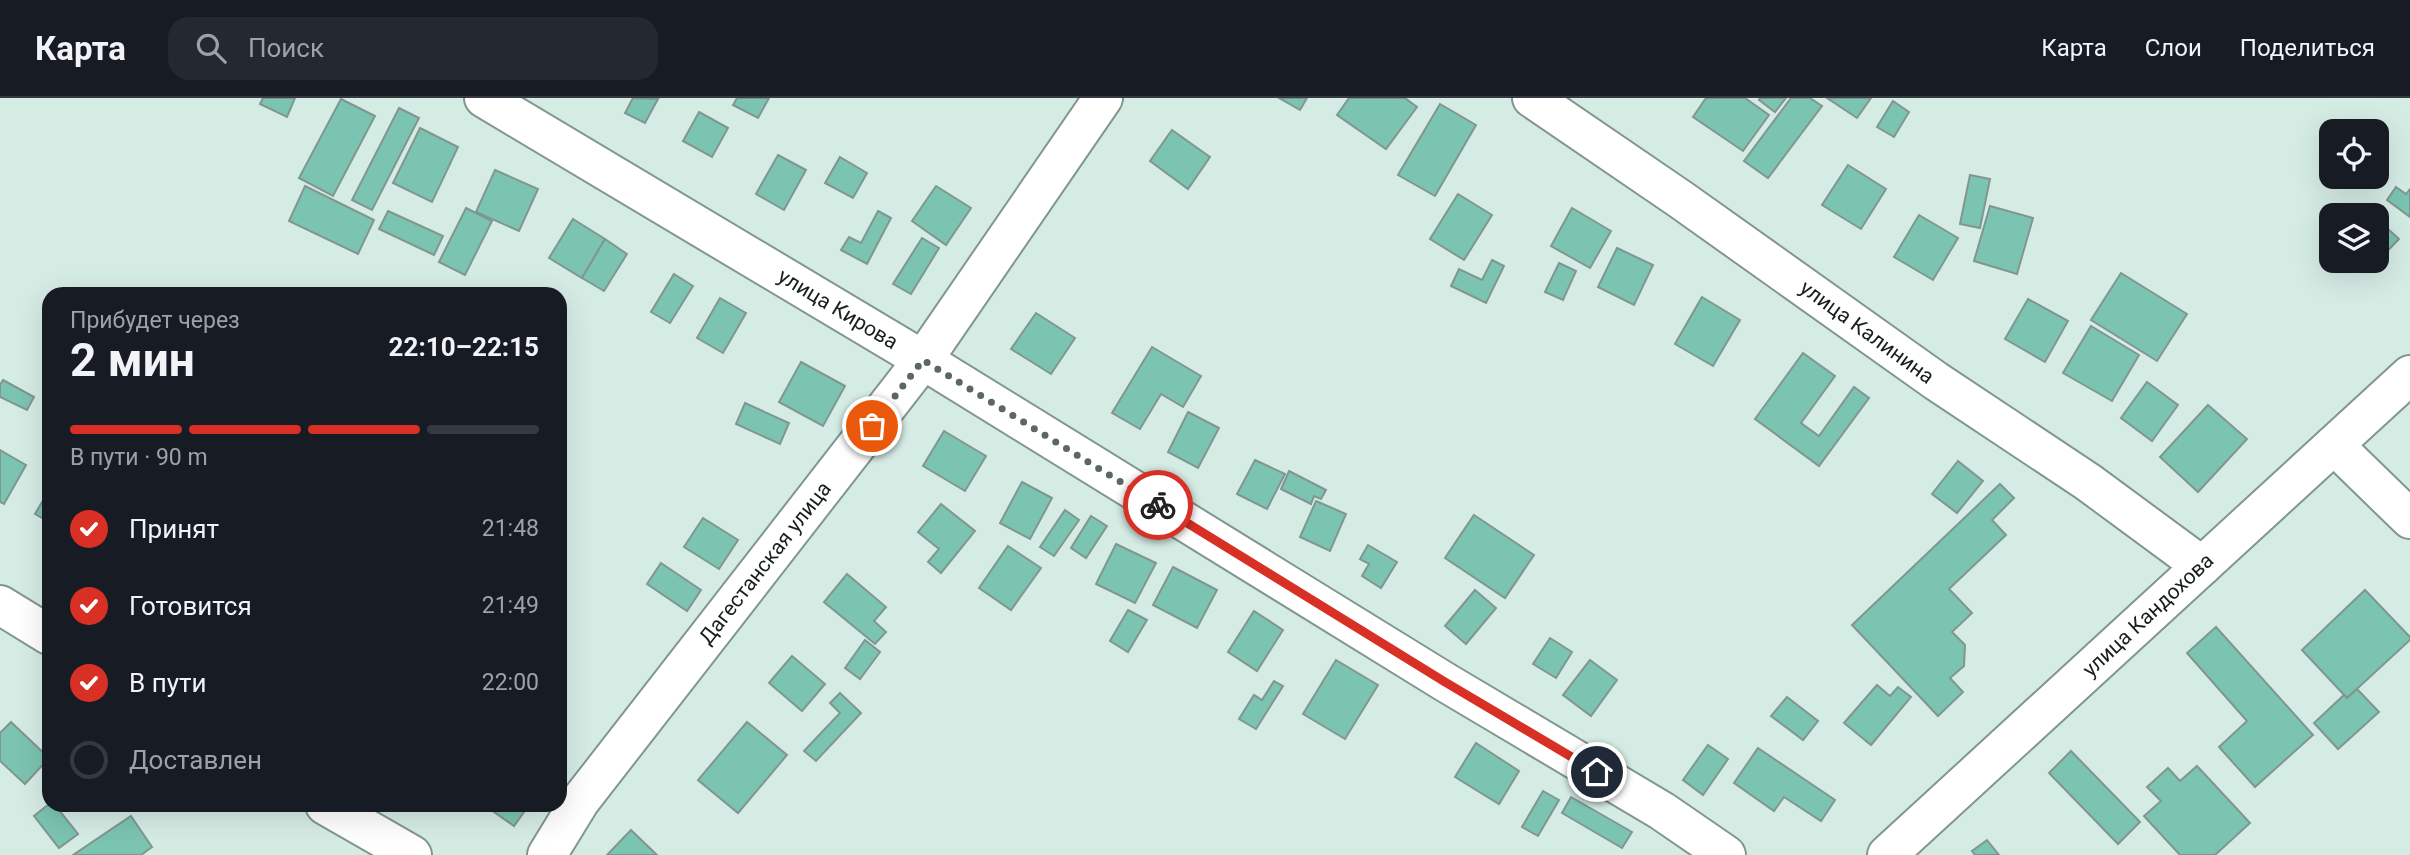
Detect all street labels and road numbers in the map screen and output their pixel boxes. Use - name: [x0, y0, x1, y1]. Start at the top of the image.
- street label: улица Кирова: [774, 264, 902, 354]
- street label: улица Калинина: [1795, 275, 1939, 389]
- street label: Дагестанская улица: [694, 477, 836, 649]
- street label: улица Кандохова: [2078, 548, 2218, 682]

